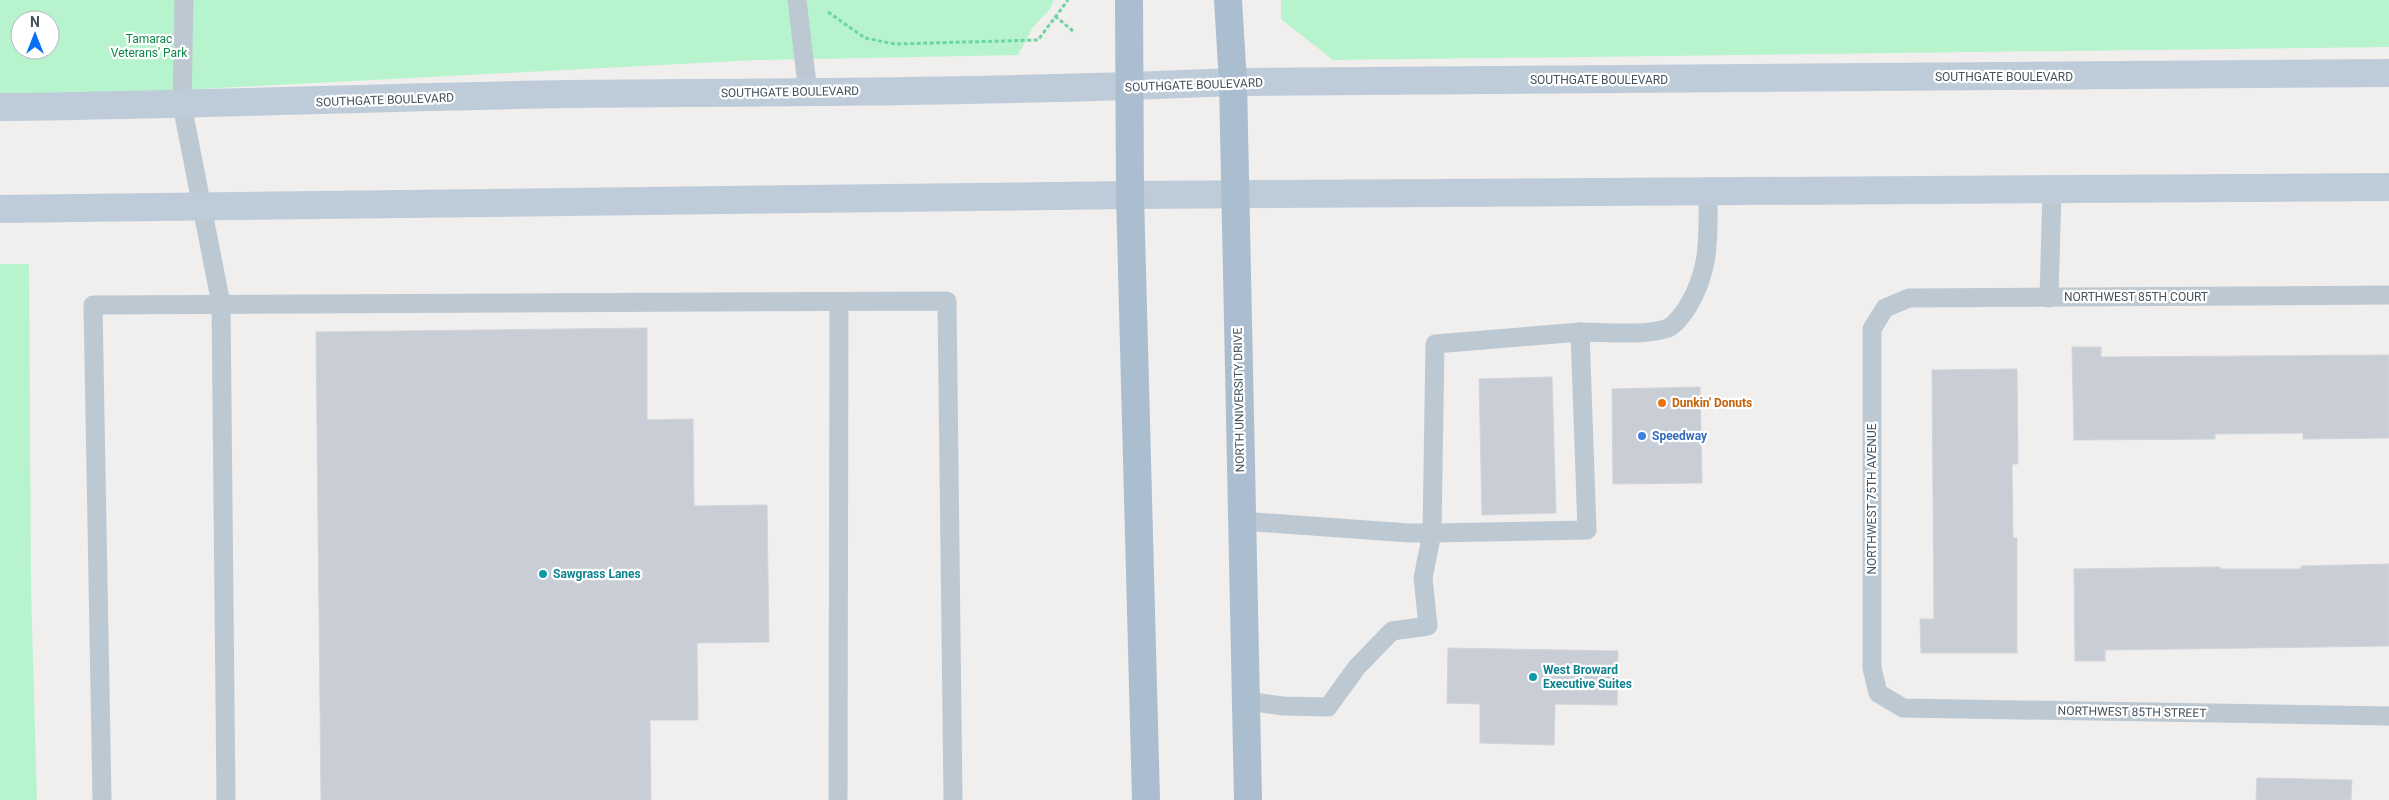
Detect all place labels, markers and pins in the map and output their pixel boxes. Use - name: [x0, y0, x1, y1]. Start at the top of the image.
- place label: Dunkin' Donuts: [1672, 396, 1752, 410]
- marker: Dunkin' Donuts: [1656, 397, 1668, 409]
- place label: Speedway: [1652, 429, 1708, 443]
- marker: Speedway: [1636, 430, 1648, 442]
- place label: Sawgrass Lanes: [553, 567, 641, 581]
- marker: Sawgrass Lanes: [537, 568, 549, 580]
- place label: West Broward Executive Suites: [1543, 663, 1632, 691]
- marker: West Broward Executive Suites: [1527, 671, 1539, 683]

